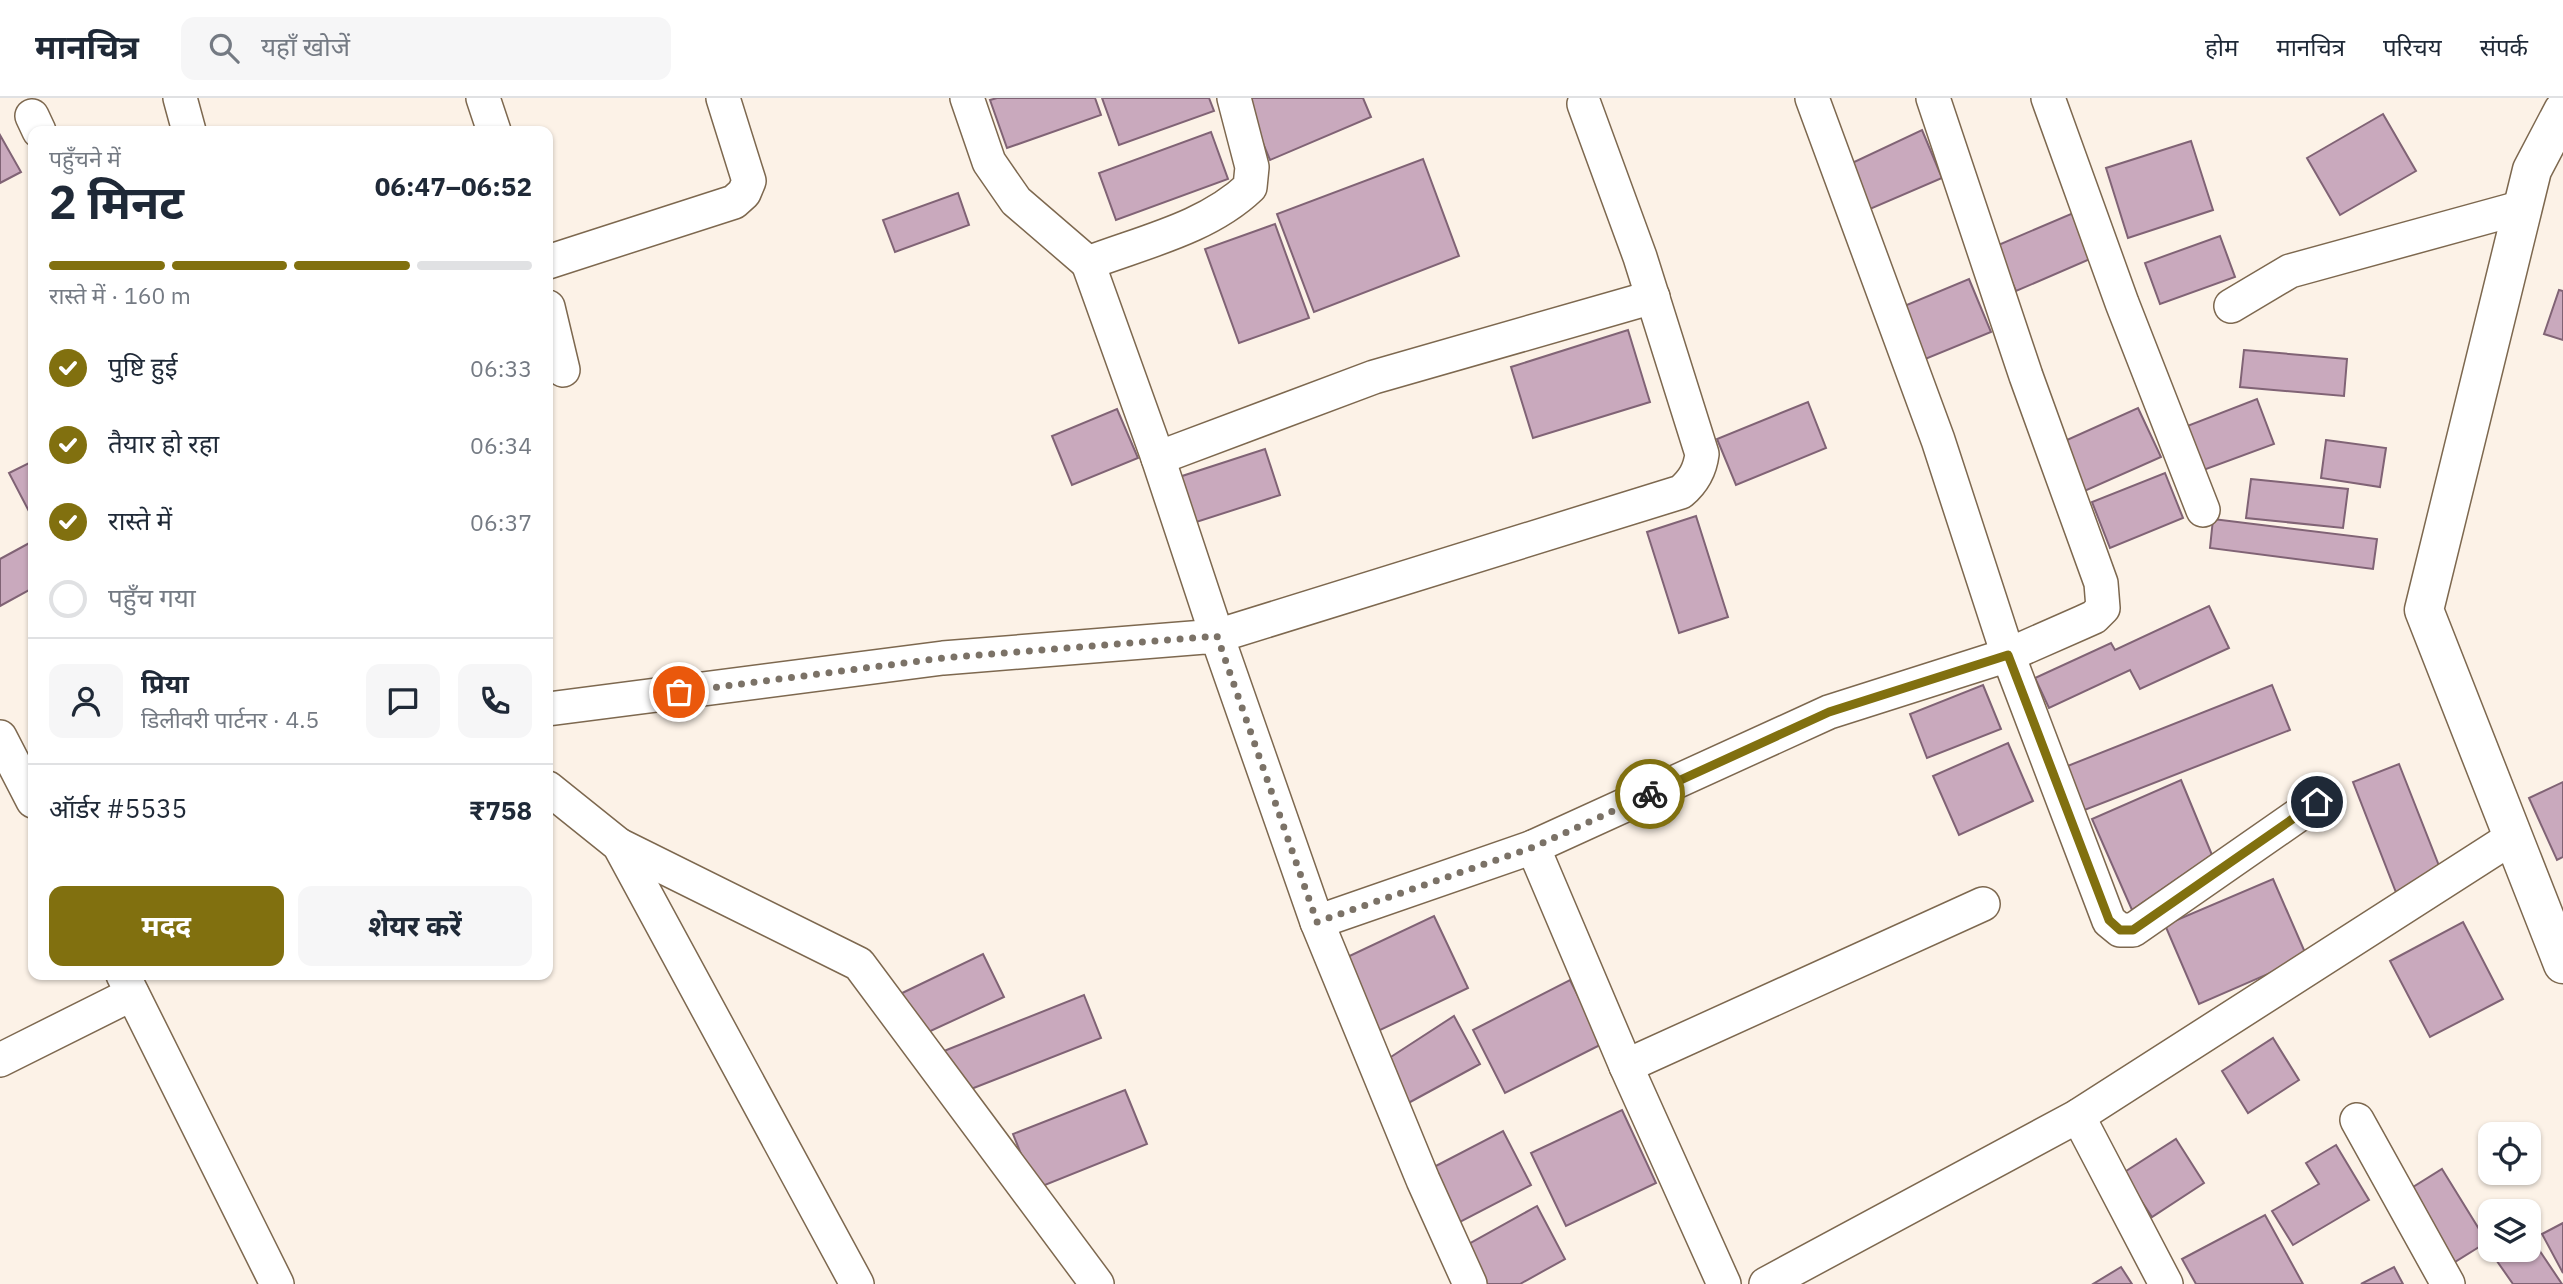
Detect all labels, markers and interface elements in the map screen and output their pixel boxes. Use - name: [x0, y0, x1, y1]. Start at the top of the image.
- search box: [181, 17, 671, 80]
- text: मानचित्र: [35, 25, 139, 68]
- icon: search: [205, 29, 243, 67]
- text: यहाँ खोजें: [261, 29, 350, 63]
- text: होम: [2205, 31, 2238, 63]
- text: मानचित्र: [2276, 31, 2345, 63]
- text: परिचय: [2383, 31, 2442, 63]
- text: संपर्क: [2480, 31, 2528, 63]
- text: पहुँचने में: [49, 143, 121, 173]
- text: 06:47–06:52: [375, 169, 532, 203]
- text: 2 मिनट: [49, 172, 184, 232]
- text: रास्ते में · 160 m: [49, 280, 191, 310]
- icon: check: [49, 349, 87, 387]
- text: पुष्टि हुई: [108, 349, 177, 383]
- text: 06:33: [470, 353, 532, 383]
- icon: check: [49, 426, 87, 464]
- text: तैयार हो रहा: [108, 426, 219, 460]
- text: 06:34: [470, 430, 532, 460]
- icon: check: [49, 503, 87, 541]
- text: रास्ते में: [108, 503, 172, 537]
- text: 06:37: [470, 507, 532, 537]
- text: पहुँच गया: [108, 580, 196, 614]
- pin: [649, 662, 709, 722]
- button: person: [49, 664, 123, 738]
- button: chat: [366, 664, 440, 738]
- button: phone: [458, 664, 532, 738]
- text: प्रिया: [141, 666, 189, 700]
- icon: bag: [660, 673, 698, 711]
- text: डिलीवरी पार्टनर · 4.5: [141, 704, 319, 734]
- courier: [1615, 759, 1685, 829]
- pin: [2287, 772, 2347, 832]
- icon: bike: [1631, 775, 1669, 813]
- icon: home: [2298, 783, 2336, 821]
- text: ऑर्डर #5535: [49, 791, 187, 825]
- text: ₹758: [469, 793, 532, 827]
- button: मदद: [49, 886, 284, 966]
- button: शेयर करें: [298, 886, 532, 966]
- map controls: [2478, 1122, 2541, 1262]
- button: locate: [2478, 1122, 2541, 1185]
- button: layers: [2478, 1199, 2541, 1262]

